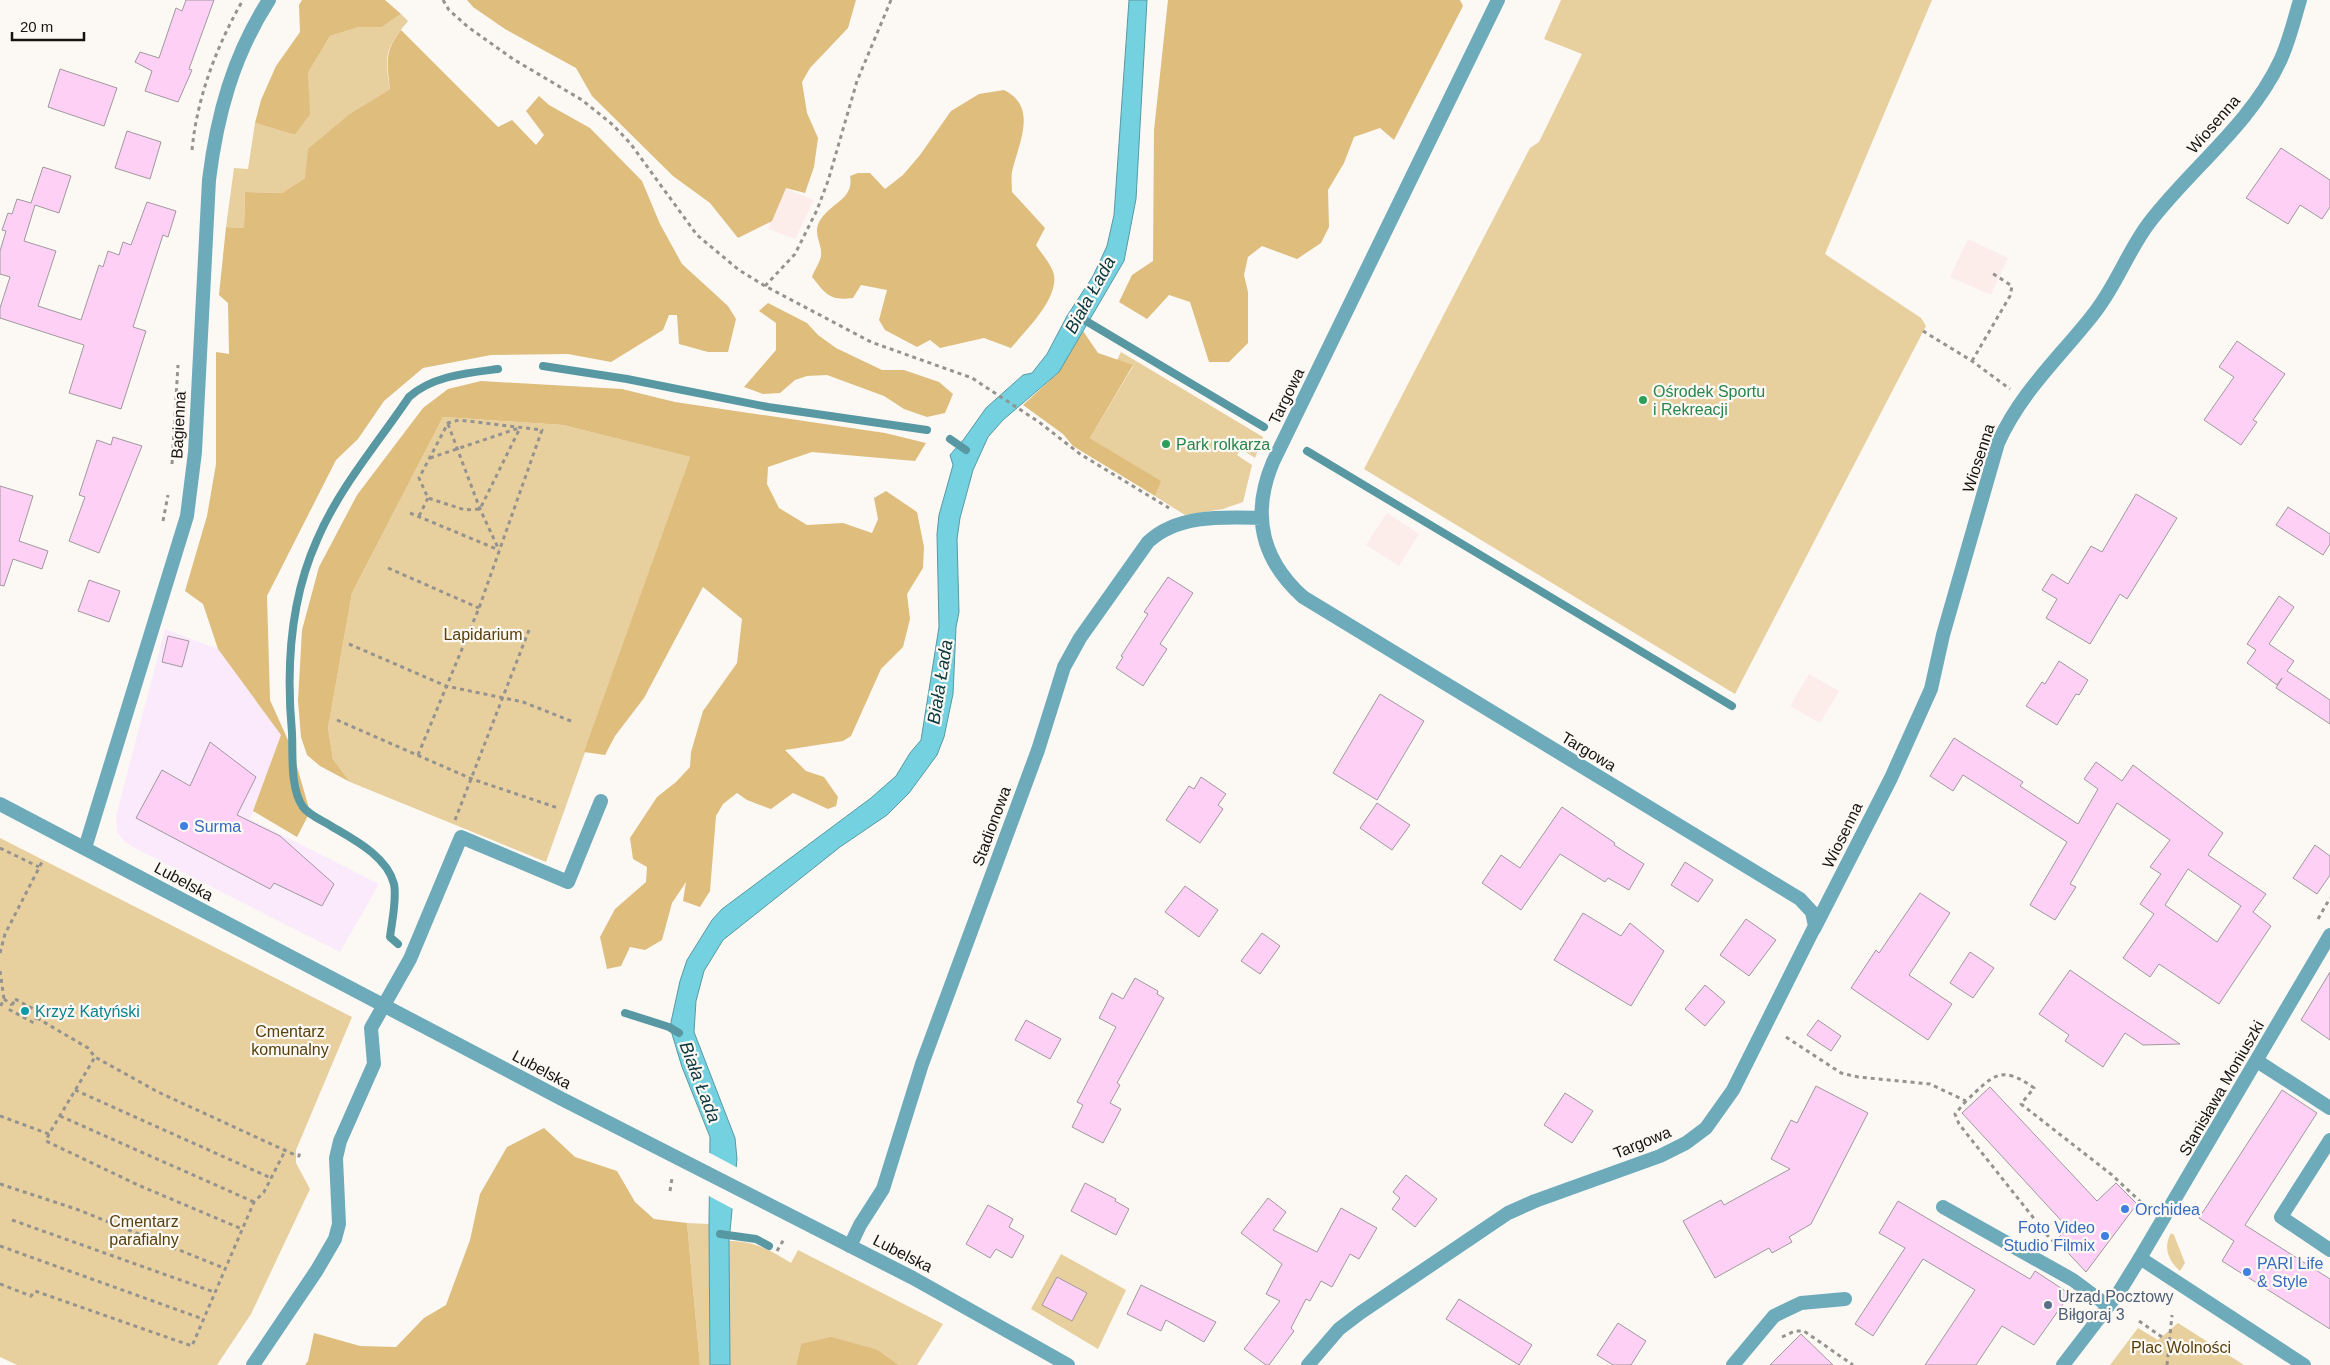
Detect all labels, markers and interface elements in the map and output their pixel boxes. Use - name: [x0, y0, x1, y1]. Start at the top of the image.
- scale bar: [12, 10, 85, 42]
- text: 20 m: [20, 18, 53, 35]
- street label: Wiosenna: [2184, 92, 2243, 157]
- water label: Biała Łada: [1061, 253, 1119, 337]
- street label: Targowa: [1266, 365, 1307, 427]
- place label: Ośrodek Sportu i Rekreacji: [1653, 383, 1765, 418]
- street label: Bagienna: [168, 391, 189, 459]
- marker: Ośrodek Sportu i Rekreacji: [1637, 394, 1649, 406]
- street label: Wiosenna: [1959, 422, 1998, 495]
- place label: Park rolkarza: [1176, 436, 1270, 453]
- marker: Park rolkarza: [1160, 438, 1172, 450]
- park label: Lapidarium: [443, 626, 523, 643]
- water label: Biała Łada: [923, 638, 957, 726]
- street label: Targowa: [1558, 729, 1619, 774]
- street label: Stadionowa: [969, 784, 1014, 868]
- street label: Wiosenna: [1819, 799, 1866, 871]
- place label: Surma: [194, 818, 241, 835]
- marker: Surma: [178, 820, 190, 832]
- street label: Lubelska: [151, 859, 216, 904]
- place label: Krzyż Katyński: [35, 1003, 140, 1020]
- marker: Krzyż Katyński: [19, 1005, 31, 1017]
- street label: Stanisława Moniuszki: [2176, 1018, 2267, 1159]
- park label: Cmentarz komunalny: [251, 1023, 329, 1058]
- water label: Biała Łada: [675, 1039, 725, 1125]
- street label: Lubelska: [509, 1047, 574, 1092]
- street label: Targowa: [1611, 1123, 1673, 1162]
- place label: Orchidea: [2135, 1201, 2200, 1218]
- marker: Orchidea: [2119, 1203, 2131, 1215]
- park label: Cmentarz parafialny: [109, 1213, 179, 1248]
- place label: Foto Video Studio Filmix: [2003, 1219, 2095, 1254]
- marker: Foto Video Studio Filmix: [2099, 1230, 2111, 1242]
- street label: Lubelska: [870, 1231, 935, 1276]
- place label: PARI Life & Style: [2257, 1255, 2324, 1290]
- marker: PARI Life & Style: [2241, 1266, 2253, 1278]
- place label: Urząd Pocztowy Biłgoraj 3: [2058, 1288, 2174, 1323]
- marker: Urząd Pocztowy Biłgoraj 3: [2042, 1299, 2054, 1311]
- park label: Plac Wolności: [2131, 1339, 2231, 1356]

